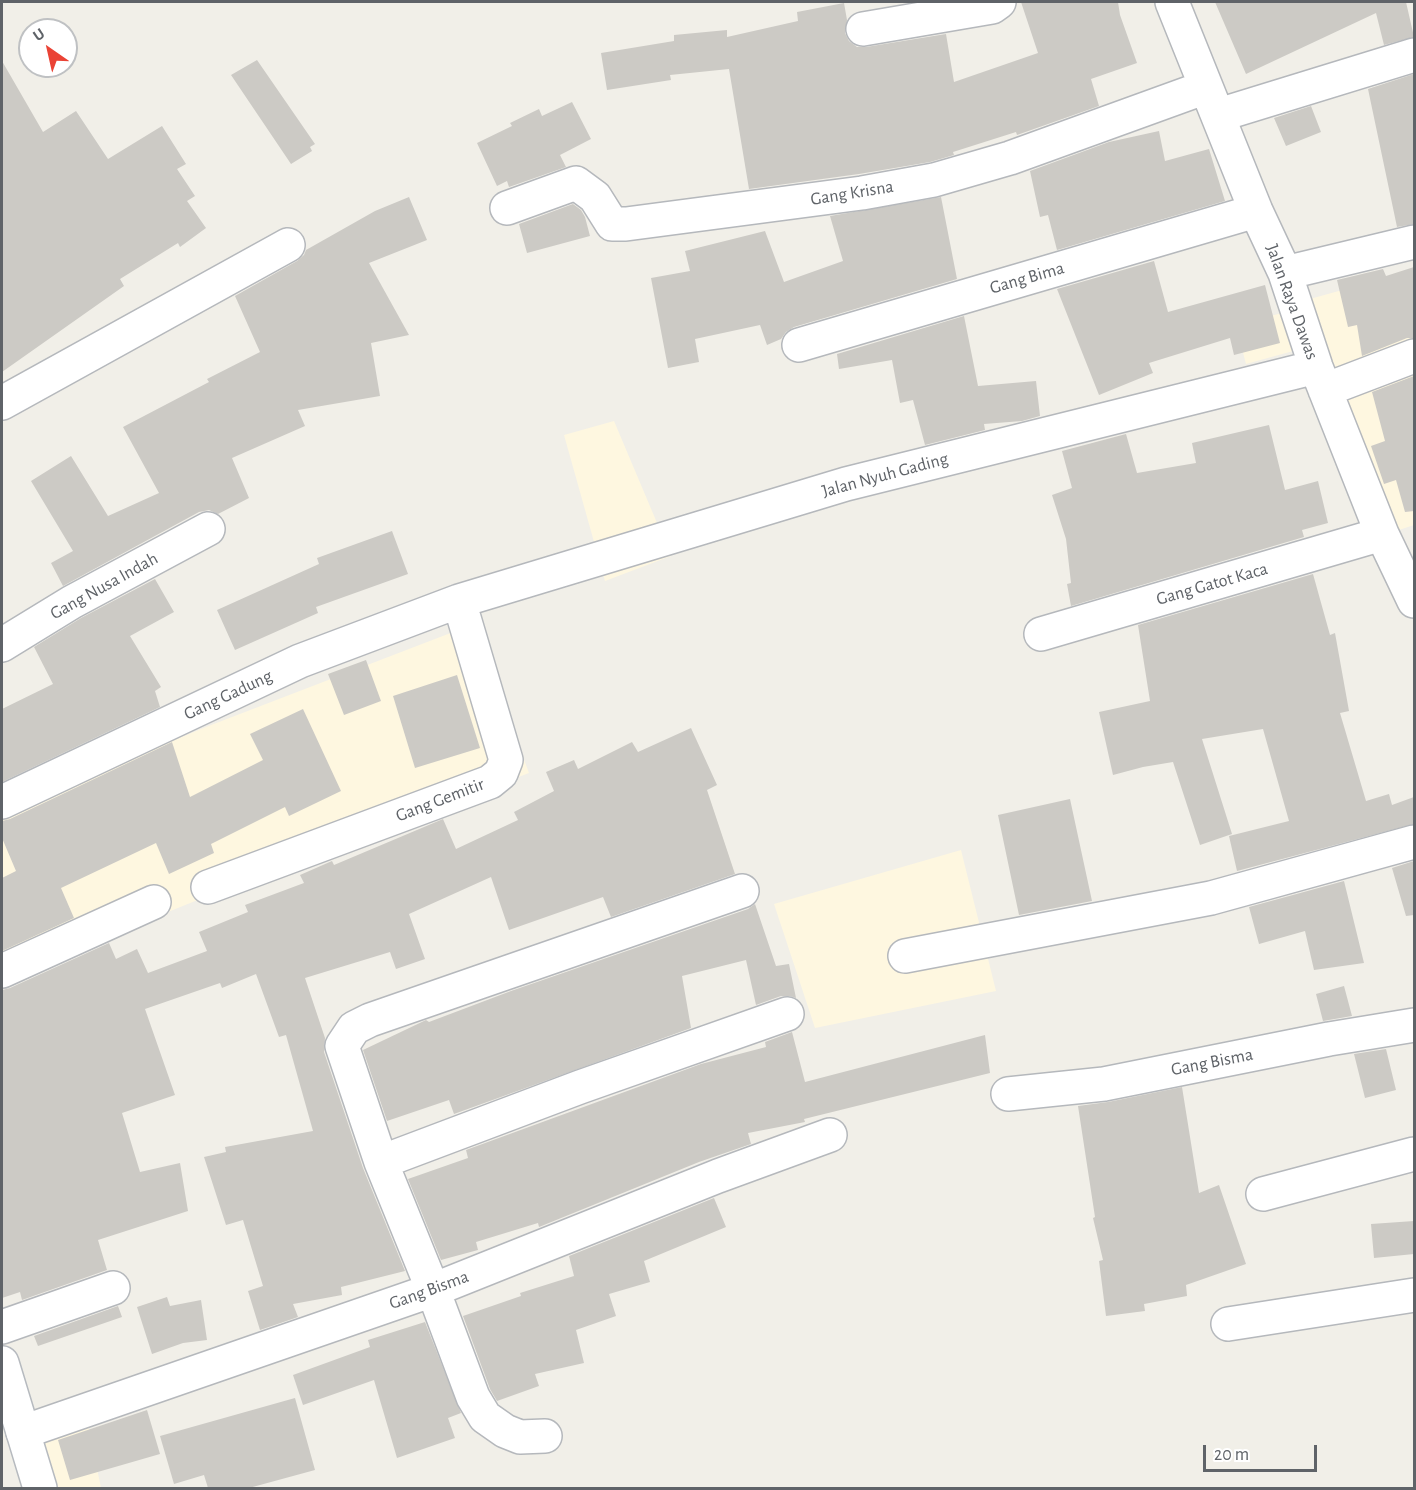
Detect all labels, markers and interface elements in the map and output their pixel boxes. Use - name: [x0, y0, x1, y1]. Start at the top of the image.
- north arrow: [18, 18, 78, 78]
- text: U: [30, 25, 48, 44]
- street label: Gang Krisna: [809, 176, 895, 210]
- street label: Jalan Raya Dawas: [1261, 241, 1323, 363]
- street label: Gang Bima: [987, 257, 1067, 299]
- street label: Jalan Nyuh Gading: [819, 448, 951, 502]
- street label: Gang Nusa Indah: [46, 547, 162, 625]
- street label: Gang Gatot Kaca: [1154, 558, 1270, 610]
- street label: Gang Gadung: [180, 665, 276, 725]
- street label: Gang Gemitir: [393, 773, 487, 827]
- street label: Gang Bisma: [1169, 1043, 1255, 1081]
- street label: Gang Bisma: [386, 1266, 472, 1314]
- scale bar: [1206, 1433, 1320, 1471]
- text: 20 m: [1214, 1446, 1249, 1464]

